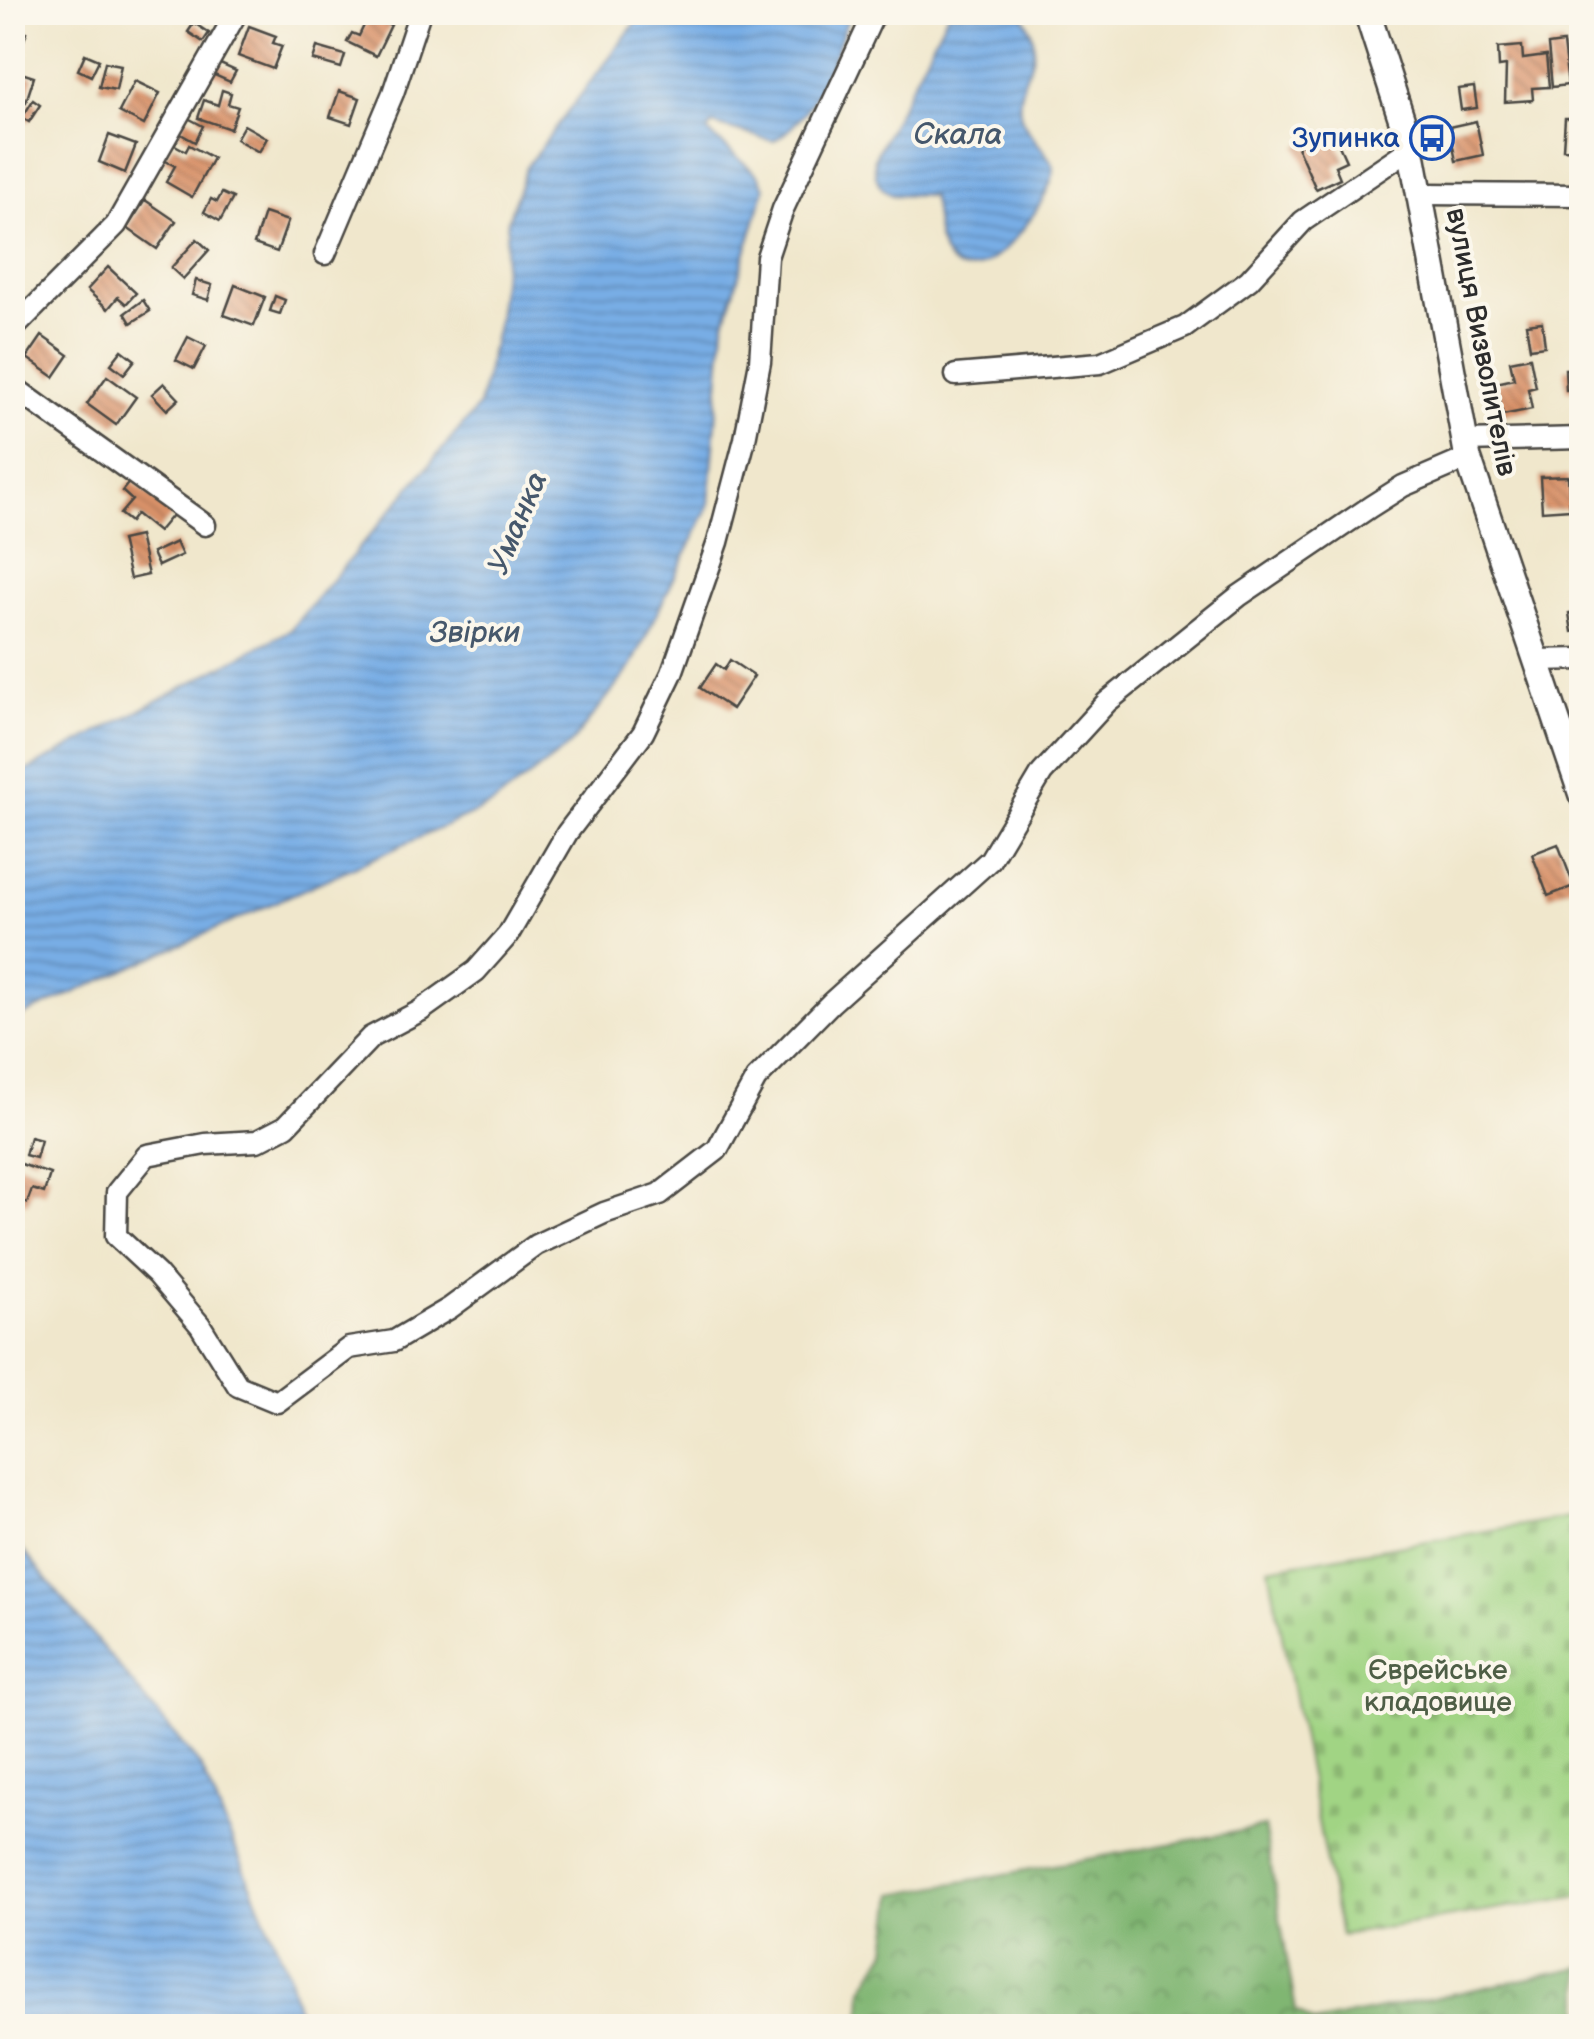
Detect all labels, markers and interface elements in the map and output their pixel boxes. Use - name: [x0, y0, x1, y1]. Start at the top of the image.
- bus stop icon: Зупинка: [1409, 115, 1455, 161]
- water label: Скала: [914, 117, 1002, 153]
- place label: Зупинка: [1292, 122, 1400, 155]
- street label: вулиця Визволителів: [1439, 205, 1523, 479]
- water label: Уманка: [480, 466, 556, 580]
- water label: Звірки: [430, 615, 520, 651]
- park label: Єврейське кладовище: [1364, 1654, 1512, 1719]

